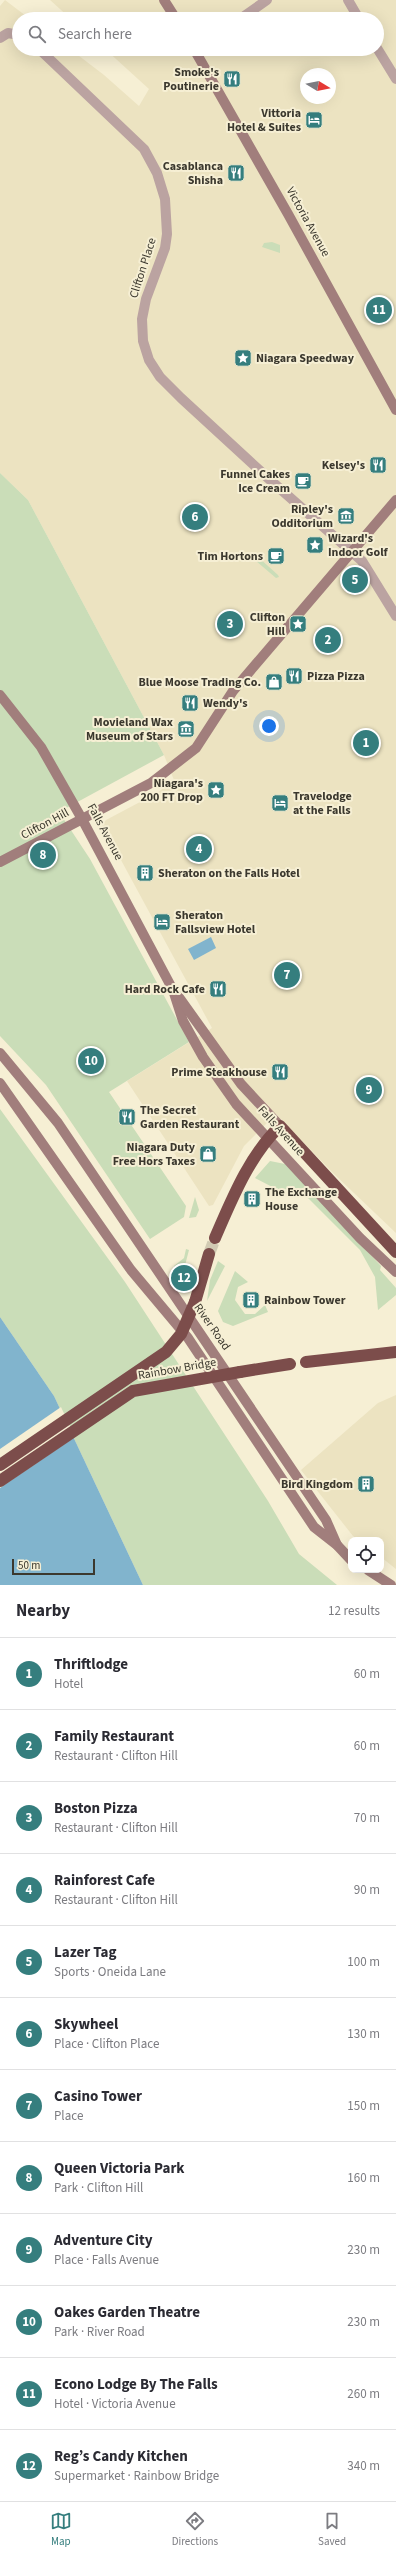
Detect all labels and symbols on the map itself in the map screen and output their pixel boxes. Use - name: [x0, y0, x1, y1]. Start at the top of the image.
- place label: Smoke's Poutinerie: [163, 64, 219, 95]
- north arrow: [300, 68, 336, 104]
- restaurant icon: Smoke's Poutinerie: [222, 69, 242, 89]
- place label: Vittoria Hotel & Suites: [227, 105, 301, 136]
- hotel icon: Vittoria Hotel & Suites: [304, 110, 324, 130]
- place label: Casablanca Shisha: [163, 158, 223, 189]
- restaurant icon: Casablanca Shisha: [226, 163, 246, 183]
- street label: Victoria Avenue: [282, 184, 334, 260]
- street label: Clifton Place: [125, 236, 161, 300]
- pin: 11: [366, 295, 392, 325]
- place icon: Niagara Speedway: [233, 348, 253, 368]
- place label: Niagara Speedway: [256, 350, 355, 367]
- restaurant icon: Kelsey's: [368, 455, 388, 475]
- place label: Kelsey's: [322, 457, 365, 474]
- place label: Funnel Cakes Ice Cream: [220, 466, 290, 497]
- cafe icon: Funnel Cakes Ice Cream: [293, 471, 313, 491]
- place label: Ripley's Odditorium: [272, 501, 333, 532]
- pin: 6: [182, 502, 208, 532]
- museum icon: Ripley's Odditorium: [336, 506, 356, 526]
- place label: Wizard's Indoor Golf: [328, 530, 389, 561]
- place icon: Wizard's Indoor Golf: [305, 535, 325, 555]
- cafe icon: Tim Hortons: [266, 546, 286, 566]
- place label: Tim Hortons: [198, 548, 263, 565]
- pin: 5: [342, 565, 368, 595]
- pin: 3: [217, 609, 243, 639]
- place label: Clifton Hill: [250, 609, 286, 640]
- place icon: Clifton Hill: [288, 614, 308, 634]
- pin: 2: [315, 625, 341, 655]
- restaurant icon: Pizza Pizza: [284, 666, 304, 686]
- place label: Pizza Pizza: [307, 668, 365, 685]
- shop icon: Blue Moose Trading Co.: [264, 672, 284, 692]
- place label: Blue Moose Trading Co.: [139, 674, 261, 691]
- restaurant icon: Wendy's: [180, 693, 200, 713]
- place label: Wendy's: [203, 695, 248, 712]
- place label: Movieland Wax Museum of Stars: [86, 714, 173, 745]
- your location: [259, 716, 279, 736]
- museum icon: Movieland Wax Museum of Stars: [176, 719, 196, 739]
- pin: 1: [353, 728, 379, 758]
- place label: Niagara's 200 FT Drop: [140, 775, 203, 806]
- place icon: Niagara's 200 FT Drop: [206, 780, 226, 800]
- place label: Travelodge at the Falls: [293, 788, 352, 819]
- hotel icon: Travelodge at the Falls: [270, 793, 290, 813]
- street label: Falls Avenue: [83, 801, 127, 863]
- street label: Clifton Hill: [18, 804, 72, 844]
- pin: 4: [186, 834, 212, 864]
- pin: 8: [30, 840, 56, 870]
- building icon: Sheraton on the Falls Hotel: [135, 863, 155, 883]
- place label: Sheraton on the Falls Hotel: [158, 865, 300, 882]
- place label: Sheraton Fallsview Hotel: [175, 907, 256, 938]
- hotel icon: Sheraton Fallsview Hotel: [152, 912, 172, 932]
- pin: 7: [274, 960, 300, 990]
- restaurant icon: Hard Rock Cafe: [208, 979, 228, 999]
- place label: Hard Rock Cafe: [125, 981, 205, 998]
- pin: 10: [78, 1046, 104, 1076]
- restaurant icon: Prime Steakhouse: [270, 1062, 290, 1082]
- place label: Prime Steakhouse: [171, 1064, 267, 1081]
- pin: 9: [356, 1075, 382, 1105]
- place label: The Secret Garden Restaurant: [140, 1102, 240, 1133]
- street label: Falls Avenue: [254, 1102, 308, 1160]
- restaurant icon: The Secret Garden Restaurant: [117, 1107, 137, 1127]
- place label: Niagara Duty Free Hors Taxes: [113, 1139, 196, 1170]
- shop icon: Niagara Duty Free Hors Taxes: [198, 1144, 218, 1164]
- place label: The Exchange House: [265, 1184, 337, 1215]
- building icon: The Exchange House: [242, 1189, 262, 1209]
- pin: 12: [171, 1263, 197, 1293]
- building icon: Rainbow Tower: [241, 1290, 261, 1310]
- place label: Rainbow Tower: [264, 1292, 346, 1309]
- street label: River Road: [190, 1300, 234, 1354]
- street label: Rainbow Bridge: [137, 1354, 217, 1384]
- building icon: Bird Kingdom: [356, 1474, 376, 1494]
- place label: Bird Kingdom: [281, 1476, 353, 1493]
- scale bar: [12, 1557, 95, 1576]

